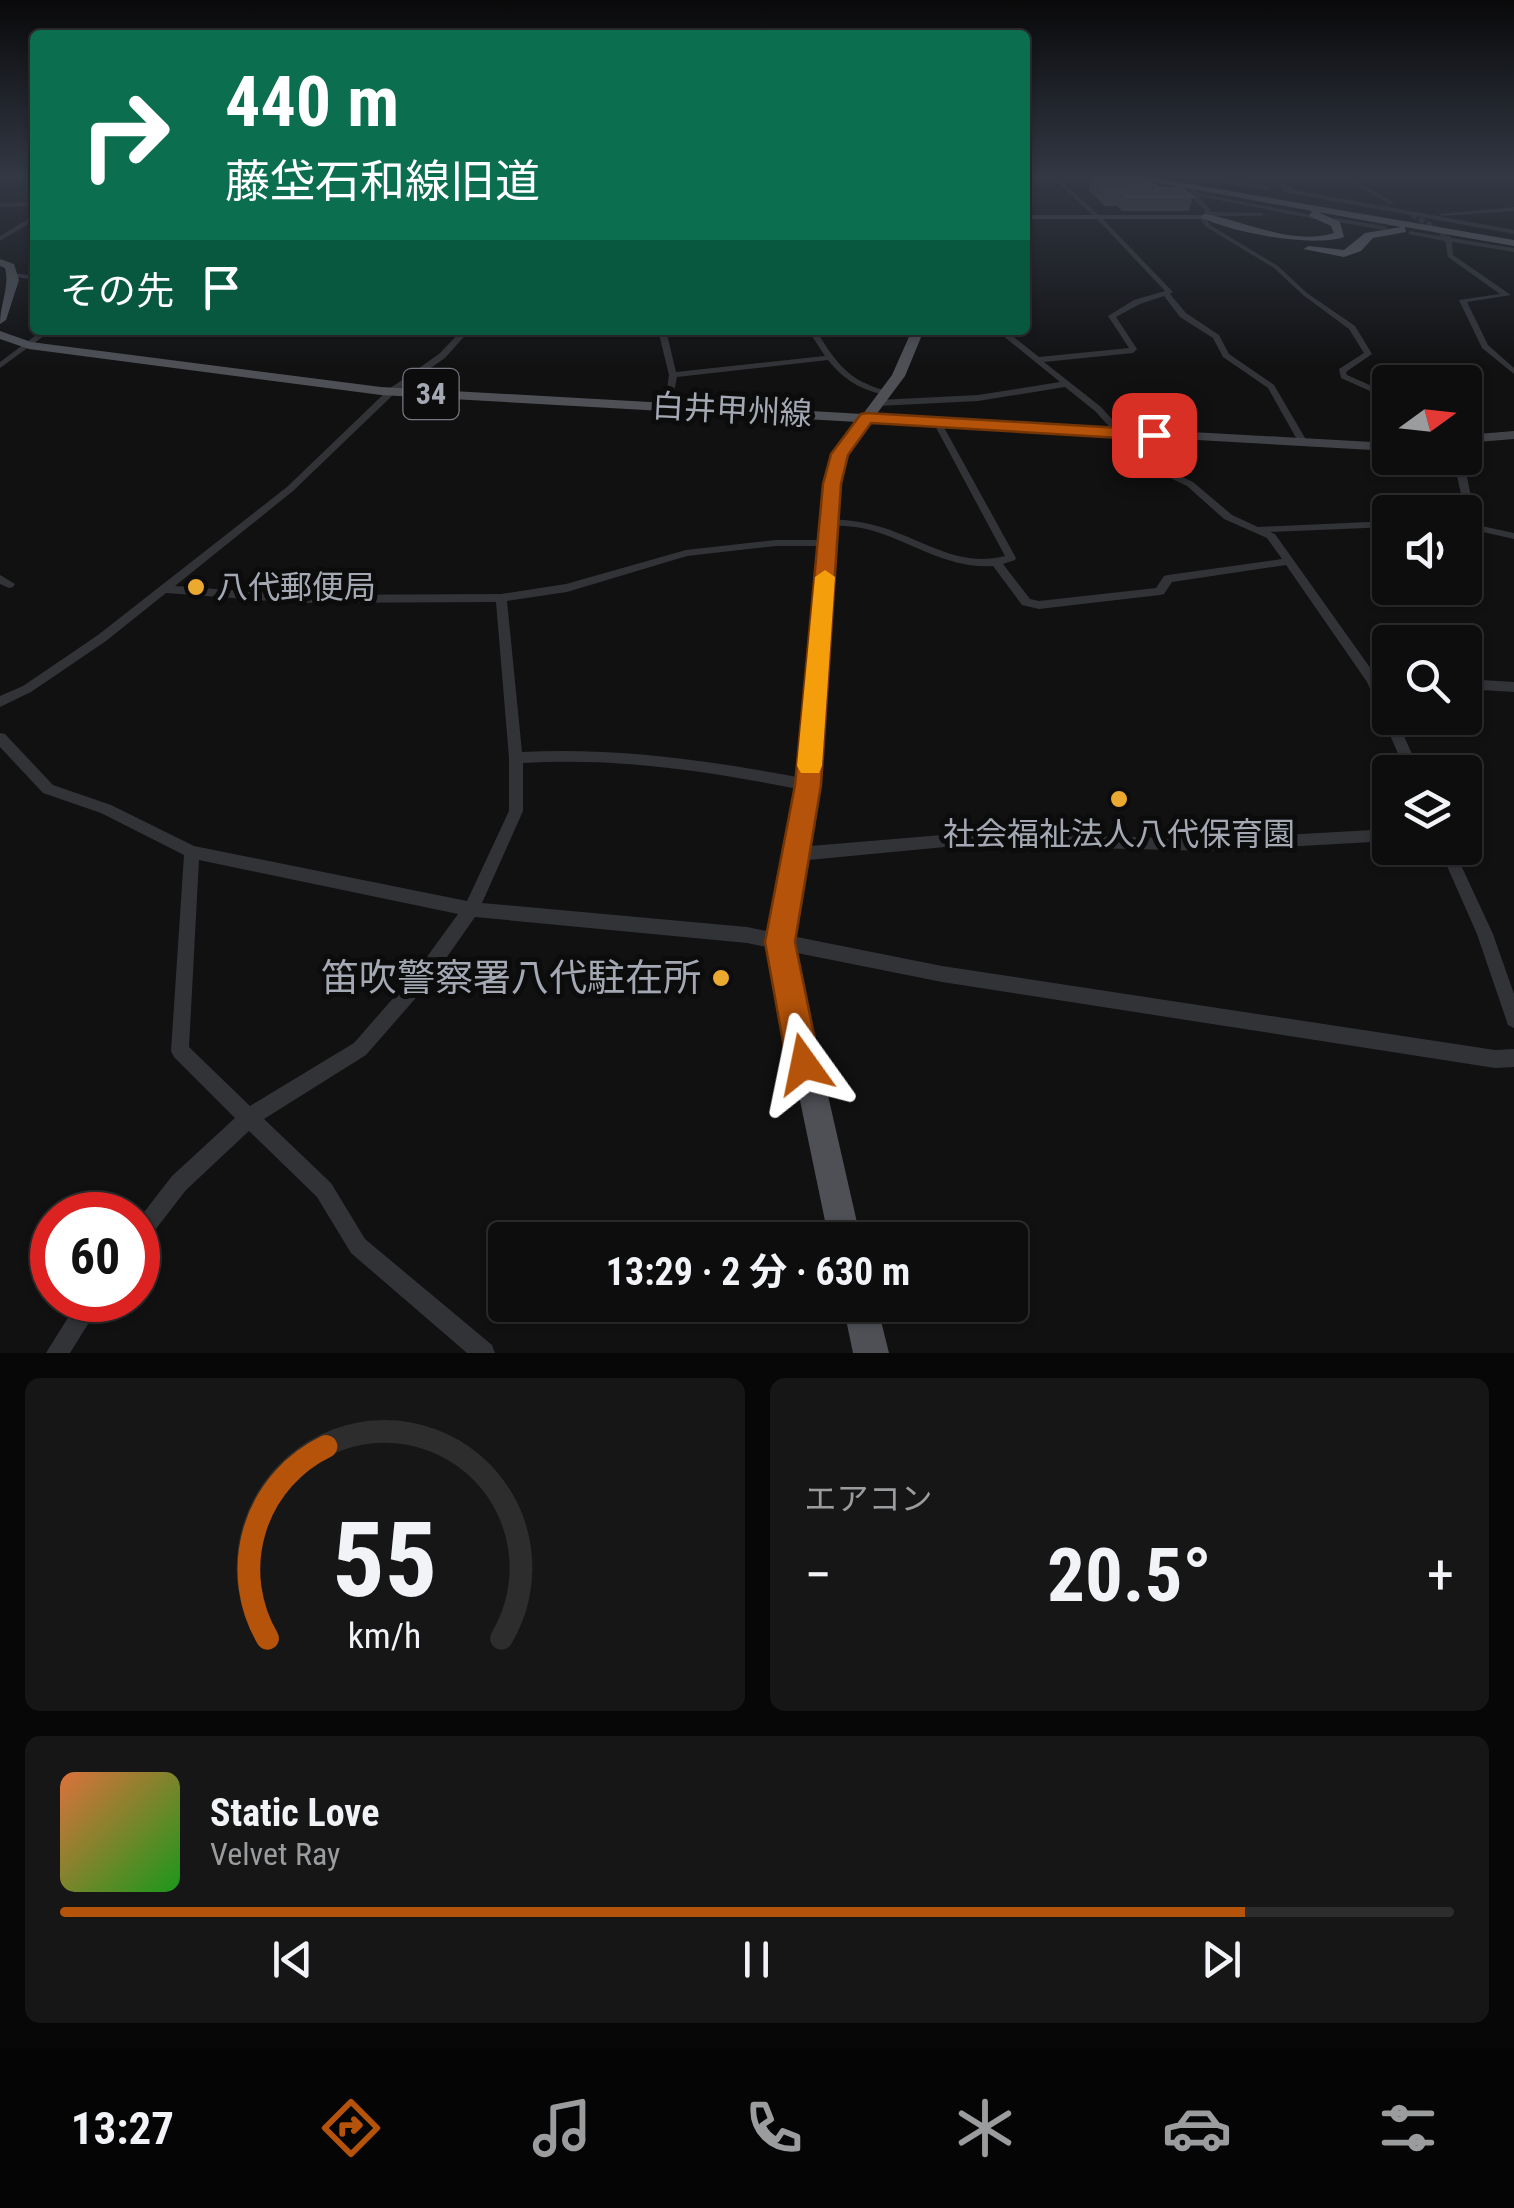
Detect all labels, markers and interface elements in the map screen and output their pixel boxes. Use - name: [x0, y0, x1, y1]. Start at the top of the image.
- text: 440 m: [225, 61, 399, 143]
- icon: right: [60, 70, 190, 200]
- text: 藤垈石和線旧道: [225, 155, 540, 208]
- icon: arrive: [194, 260, 249, 315]
- text: その先: [60, 269, 174, 313]
- north arrow: [1372, 365, 1482, 475]
- map controls: [1372, 365, 1482, 865]
- road number: 34: [404, 369, 458, 419]
- street label: 白井甲州線: [651, 387, 813, 433]
- pin: [1112, 393, 1197, 478]
- icon: arrive: [1127, 408, 1182, 463]
- button: sound: [1372, 495, 1482, 605]
- place label: 八代郵便局: [216, 568, 376, 606]
- marker: 八代郵便局: [185, 576, 207, 598]
- button: search: [1372, 625, 1482, 735]
- button: layers: [1372, 755, 1482, 865]
- marker: 社会福祉法人八代保育園: [1108, 788, 1130, 810]
- place label: 社会福祉法人八代保育園: [943, 815, 1295, 853]
- place label: 笛吹警察署八代駐在所: [321, 956, 701, 1000]
- marker: 笛吹警察署八代駐在所: [710, 967, 732, 989]
- position arrow: [752, 1012, 856, 1116]
- speed limit sign: 60: [30, 1192, 160, 1322]
- text: 13:29 · 2 分 · 630 m: [606, 1250, 910, 1294]
- text: エアコン: [805, 1480, 933, 1518]
- text: 55: [332, 1500, 437, 1621]
- text: 20.5°: [1047, 1531, 1212, 1619]
- text: −: [805, 1543, 832, 1607]
- text: +: [1427, 1543, 1454, 1607]
- text: km/h: [348, 1615, 422, 1657]
- text: Static Love: [210, 1791, 379, 1835]
- text: Velvet Ray: [210, 1835, 340, 1873]
- icon: previous: [265, 1932, 320, 1987]
- icon: pause: [729, 1932, 784, 1987]
- icon: next: [1194, 1932, 1249, 1987]
- icon: directions: [316, 2093, 386, 2163]
- icon: music: [527, 2093, 597, 2163]
- icon: phone: [739, 2093, 809, 2163]
- icon: climate: [950, 2093, 1020, 2163]
- icon: car: [1162, 2093, 1232, 2163]
- icon: filters: [1373, 2093, 1443, 2163]
- text: 13:27: [71, 2102, 174, 2155]

